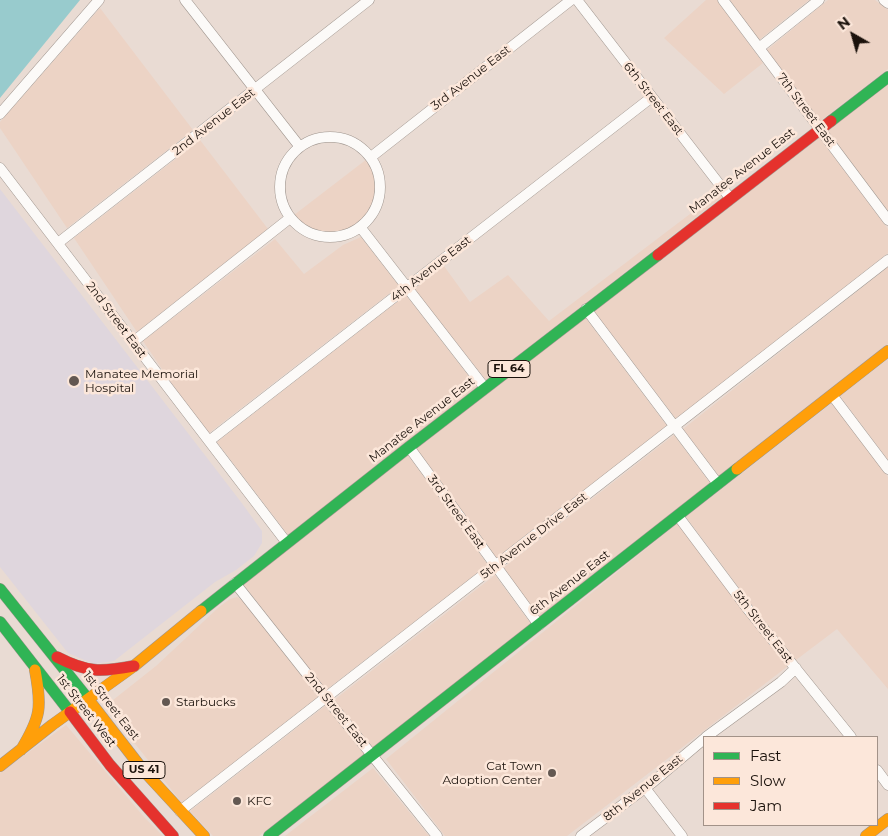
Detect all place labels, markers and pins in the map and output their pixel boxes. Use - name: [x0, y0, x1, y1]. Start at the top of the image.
- place label: Manatee Memorial Hospital: [85, 367, 198, 395]
- marker: Manatee Memorial Hospital: [67, 374, 81, 388]
- place label: Starbucks: [176, 695, 236, 709]
- marker: Starbucks: [160, 696, 172, 708]
- place label: Cat Town Adoption Center: [442, 759, 542, 787]
- marker: Cat Town Adoption Center: [546, 767, 558, 779]
- place label: KFC: [247, 794, 272, 808]
- marker: KFC: [231, 795, 243, 807]

